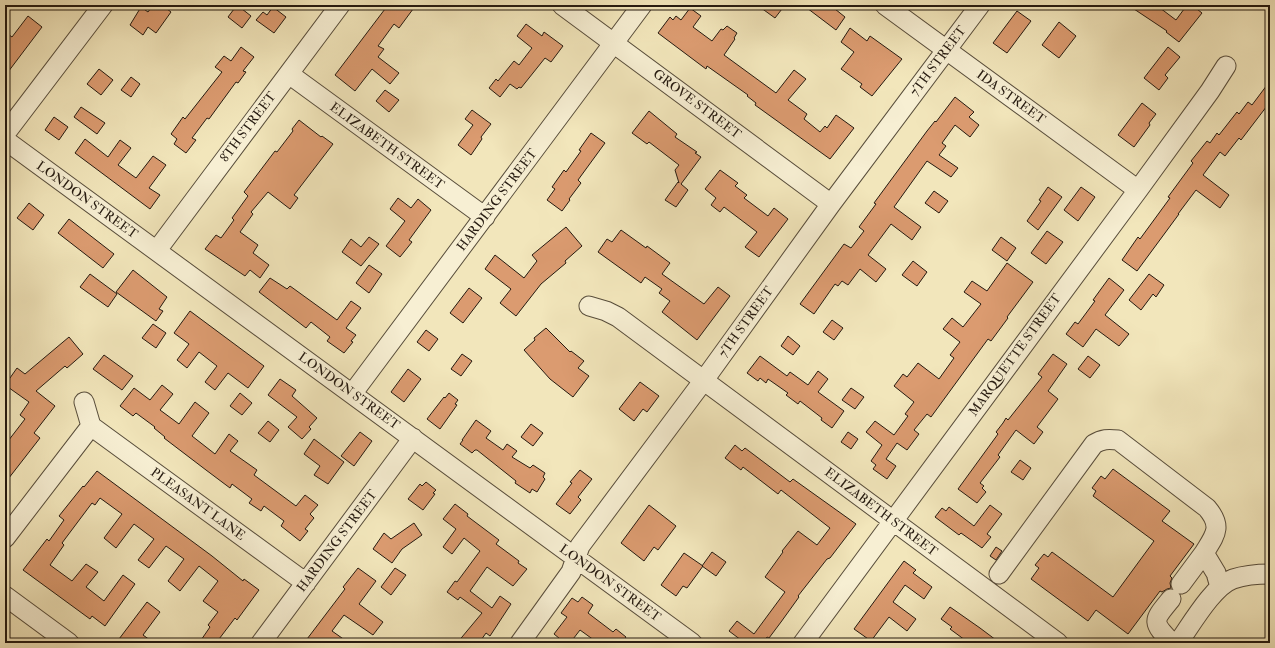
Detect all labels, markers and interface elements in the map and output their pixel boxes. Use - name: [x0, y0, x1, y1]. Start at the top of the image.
- street label: 7TH STREET: [906, 23, 970, 99]
- street label: GROVE STREET: [650, 66, 744, 142]
- street label: IDA STREET: [973, 67, 1049, 128]
- street label: 8TH STREET: [216, 88, 280, 165]
- street label: ELIZABETH STREET: [327, 99, 448, 193]
- street label: HARDING STREET: [453, 146, 541, 254]
- street label: LONDON STREET: [33, 158, 141, 242]
- street label: 7TH STREET: [715, 283, 777, 361]
- street label: MARQUETTE STREET: [965, 290, 1065, 419]
- street label: LONDON STREET: [295, 349, 403, 433]
- street label: PLEASANT LANE: [148, 464, 248, 544]
- street label: ELIZABETH STREET: [821, 464, 941, 560]
- street label: HARDING STREET: [293, 487, 381, 595]
- street label: LONDON STREET: [556, 541, 664, 625]

